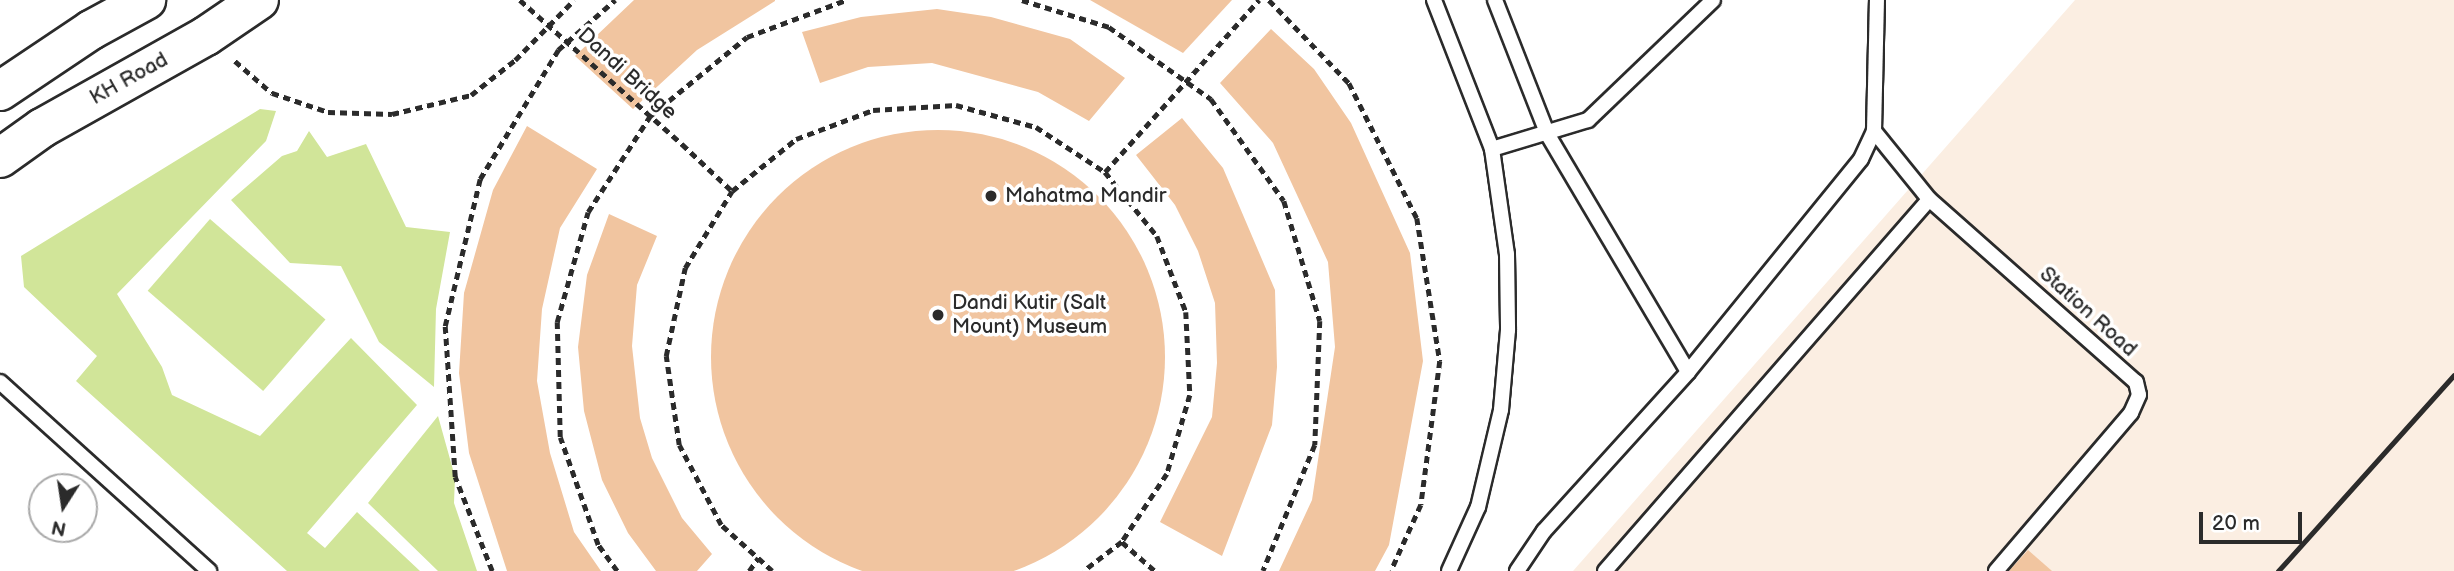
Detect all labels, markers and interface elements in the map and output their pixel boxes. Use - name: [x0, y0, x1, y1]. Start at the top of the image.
- street label: Dandi Bridge: [572, 23, 682, 125]
- street label: KH Road: [86, 47, 172, 111]
- place label: Mahatma Mandir: [1005, 183, 1166, 209]
- marker: Mahatma Mandir: [983, 188, 999, 204]
- street label: Station Road: [2034, 262, 2142, 362]
- place label: Dandi Kutir (Salt Mount) Museum: [952, 290, 1107, 340]
- marker: Dandi Kutir (Salt Mount) Museum: [930, 307, 946, 323]
- north arrow: [28, 473, 98, 543]
- scale bar: [2202, 498, 2305, 542]
- text: 20 m: [2212, 511, 2260, 536]
- text: N: [50, 514, 68, 540]

